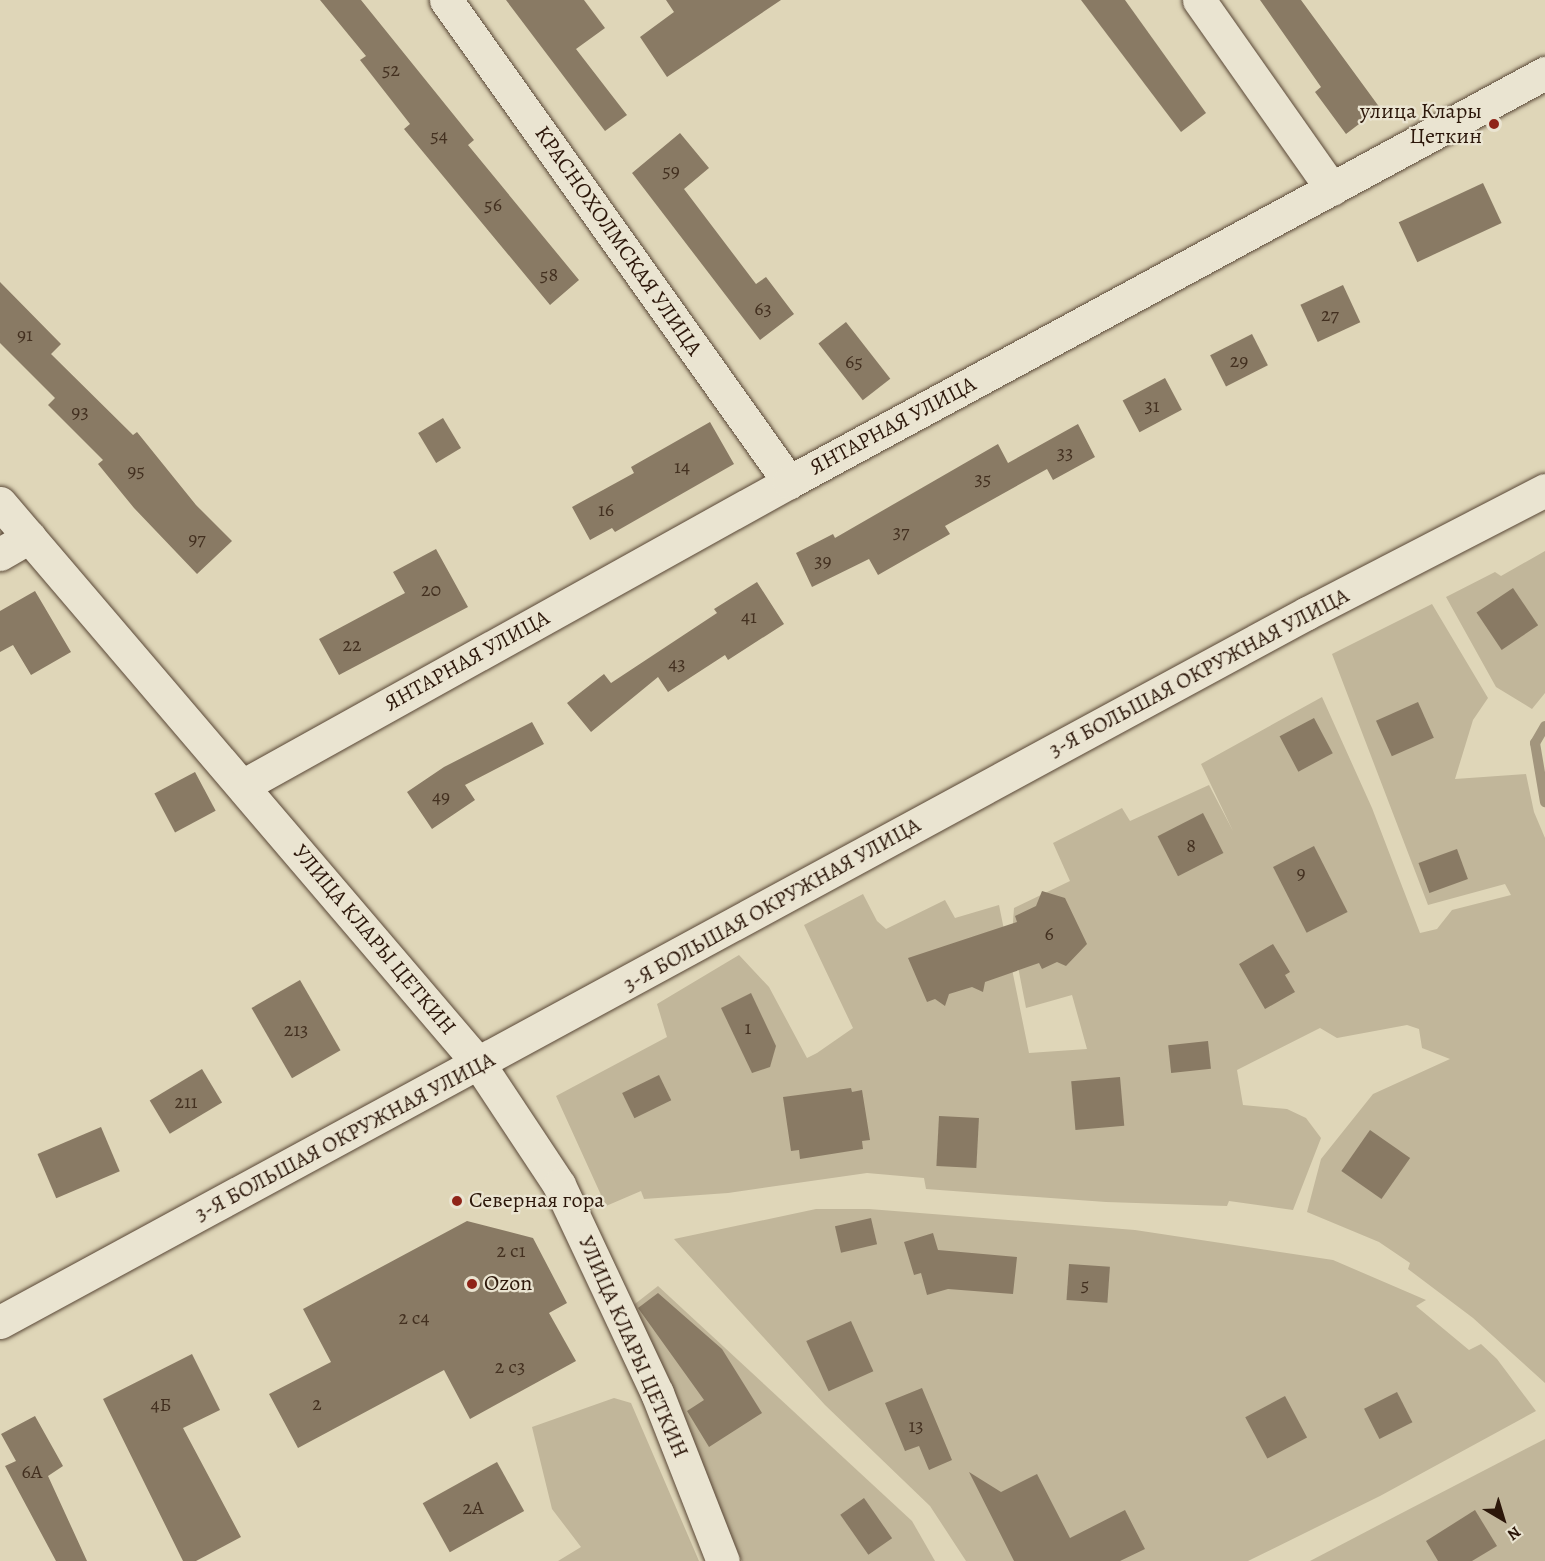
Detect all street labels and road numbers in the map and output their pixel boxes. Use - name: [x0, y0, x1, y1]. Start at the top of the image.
- street label: КРАСНОХОЛМСКАЯ УЛИЦА: [529, 121, 707, 361]
- street label: ЯНТАРНАЯ УЛИЦА: [805, 371, 981, 481]
- street label: 3-Я БОЛЬШАЯ ОКРУЖНАЯ УЛИЦА: [1045, 583, 1353, 763]
- street label: ЯНТАРНАЯ УЛИЦА: [380, 605, 554, 717]
- street label: 3-Я БОЛЬШАЯ ОКРУЖНАЯ УЛИЦА: [619, 812, 925, 998]
- street label: УЛИЦА КЛАРЫ ЦЕТКИН: [287, 840, 461, 1040]
- street label: 3-Я БОЛЬШАЯ ОКРУЖНАЯ УЛИЦА: [191, 1047, 499, 1227]
- street label: УЛИЦА КЛАРЫ ЦЕТКИН: [572, 1232, 694, 1462]

